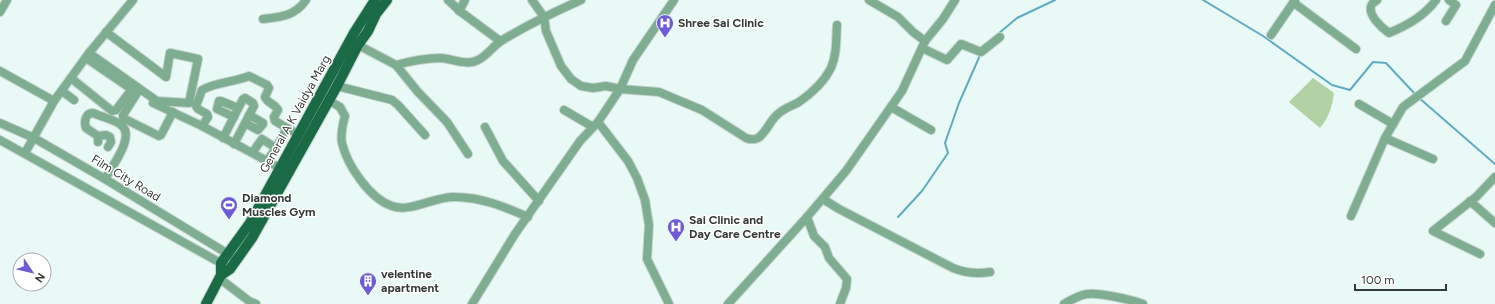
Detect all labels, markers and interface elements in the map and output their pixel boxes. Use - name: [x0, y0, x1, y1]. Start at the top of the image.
- hospital icon: Shree Sai Clinic: [655, 13, 675, 38]
- place label: Shree Sai Clinic: [678, 16, 764, 30]
- street label: General A K Vaidya Marg: [257, 53, 333, 175]
- street label: Film City Road: [89, 152, 163, 204]
- place label: Diamond Muscles Gym: [242, 191, 316, 219]
- sports icon: Diamond Muscles Gym: [219, 195, 239, 220]
- place label: Sai Clinic and Day Care Centre: [689, 213, 781, 241]
- hospital icon: Sai Clinic and Day Care Centre: [666, 217, 686, 242]
- north arrow: [12, 252, 52, 292]
- scale bar: [1355, 266, 1446, 292]
- place label: velentine apartment: [381, 267, 439, 295]
- text: N: [32, 270, 48, 285]
- building icon: velentine apartment: [358, 271, 378, 296]
- text: 100 m: [1361, 273, 1395, 287]

